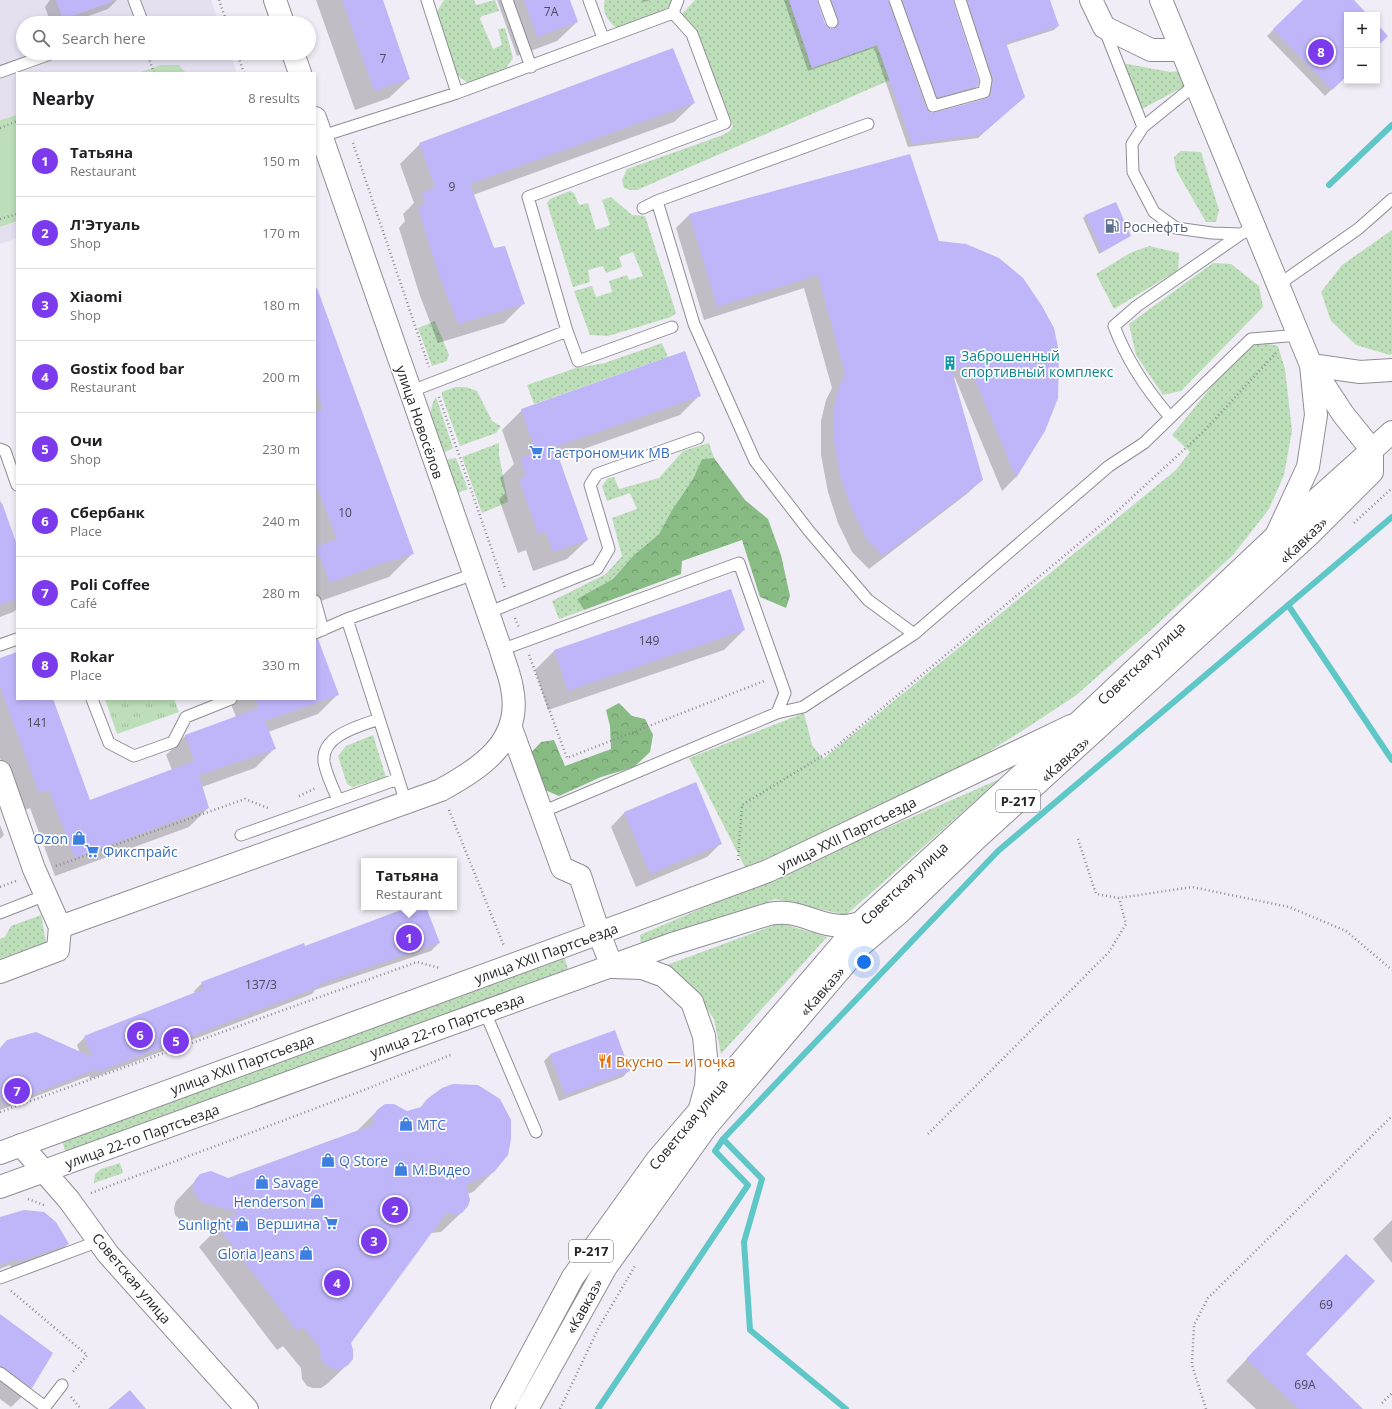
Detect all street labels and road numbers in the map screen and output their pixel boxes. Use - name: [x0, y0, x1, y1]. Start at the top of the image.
- street label: улица Новосёлов: [392, 363, 448, 481]
- street label: «Кавказ»: [1275, 512, 1331, 568]
- street label: Советская улица: [1093, 617, 1189, 709]
- street label: «Кавказ»: [1036, 732, 1094, 786]
- road number: Р-217: [996, 790, 1040, 812]
- street label: улица XXII Партсъезда: [775, 792, 919, 876]
- street label: Советская улица: [856, 837, 952, 929]
- street label: улица XXII Партсъезда: [471, 918, 621, 988]
- street label: «Кавказ»: [795, 962, 849, 1020]
- street label: улица 22-го Партсъезда: [367, 988, 527, 1062]
- street label: улица XXII Партсъезда: [167, 1029, 317, 1099]
- street label: Советская улица: [644, 1074, 732, 1174]
- street label: улица 22-го Партсъезда: [62, 1099, 222, 1173]
- street label: Советская улица: [88, 1228, 176, 1328]
- road number: Р-217: [569, 1240, 613, 1262]
- street label: «Кавказ»: [561, 1275, 607, 1337]

